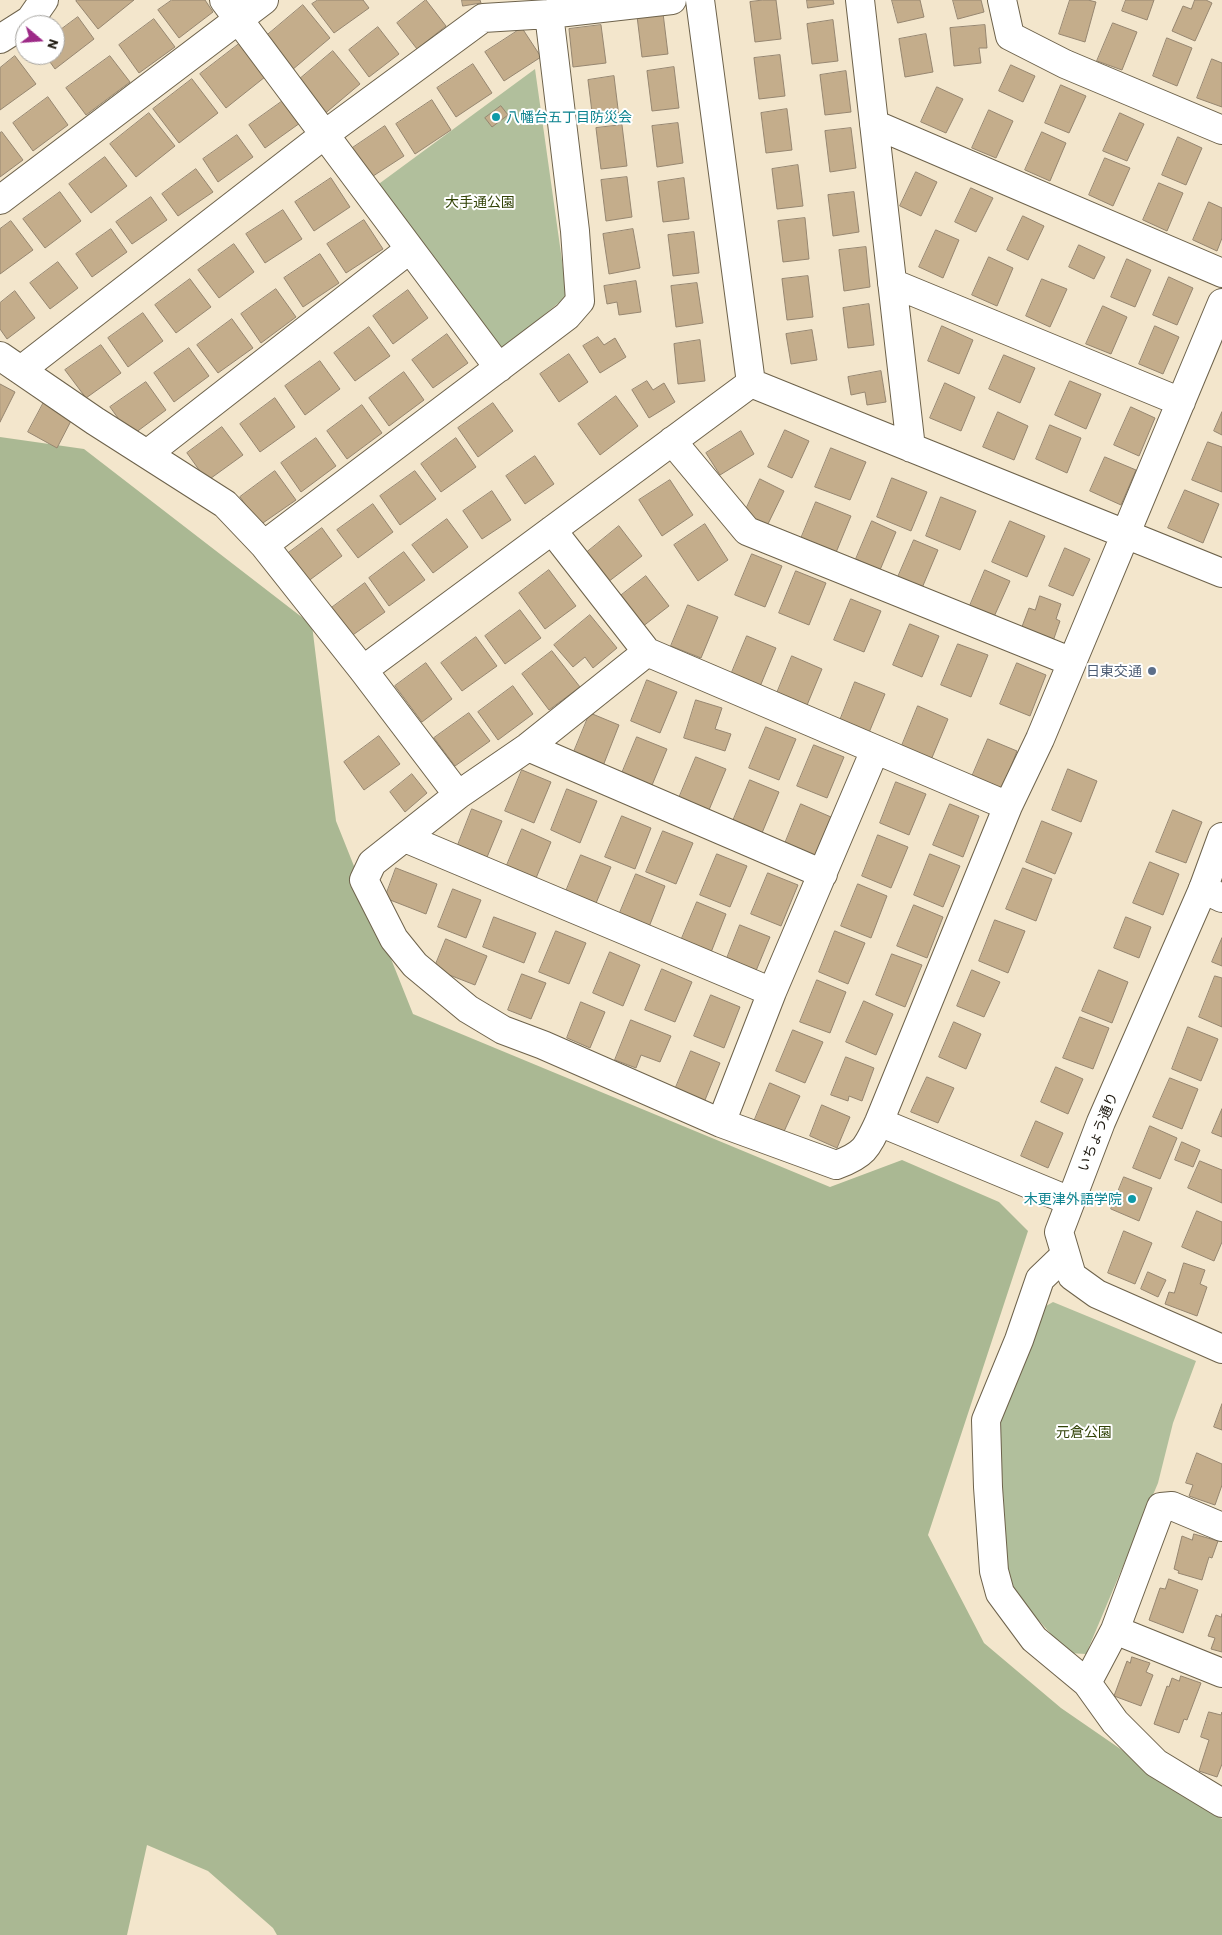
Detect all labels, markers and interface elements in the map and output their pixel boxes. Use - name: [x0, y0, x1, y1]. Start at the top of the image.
- north arrow: [15, 15, 65, 65]
- text: N: [44, 37, 63, 52]
- place label: 八幡台五丁目防災会: [506, 109, 632, 125]
- marker: 八幡台五丁目防災会: [490, 111, 502, 123]
- park label: 大手通公園: [445, 194, 515, 210]
- place label: 日東交通: [1086, 663, 1142, 679]
- marker: 日東交通: [1146, 665, 1158, 677]
- street label: いちょう通り: [1074, 1090, 1122, 1174]
- place label: 木更津外語学院: [1024, 1191, 1122, 1207]
- marker: 木更津外語学院: [1126, 1193, 1138, 1205]
- park label: 元倉公園: [1056, 1424, 1112, 1440]

